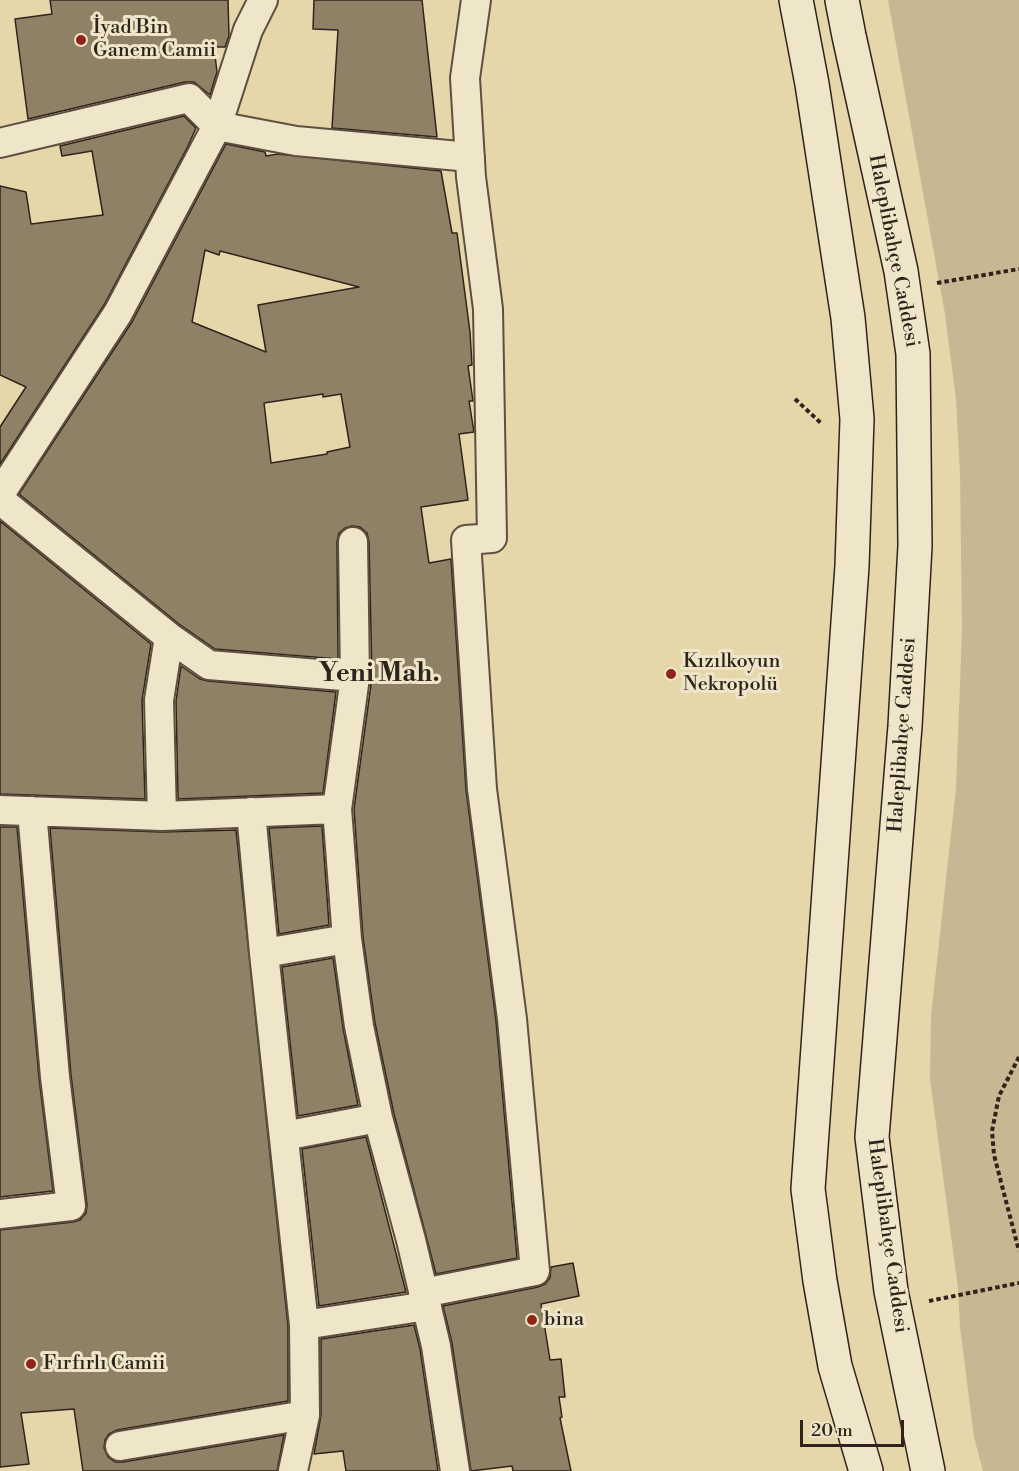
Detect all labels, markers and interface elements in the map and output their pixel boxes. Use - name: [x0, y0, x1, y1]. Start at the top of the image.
- place label: İyad Bin Ganem Camii: [93, 16, 216, 63]
- marker: İyad Bin Ganem Camii: [74, 33, 88, 47]
- street label: Haleplibahçe Caddesi: [863, 152, 923, 350]
- street label: Haleplibahçe Caddesi: [884, 636, 922, 834]
- place label: Kızılkoyun Nekropolü: [683, 650, 780, 697]
- district label: Yeni Mah.: [318, 659, 440, 691]
- marker: Kızılkoyun Nekropolü: [664, 667, 678, 681]
- street label: Haleplibahçe Caddesi: [861, 1137, 913, 1335]
- place label: bina: [544, 1308, 584, 1332]
- marker: bina: [525, 1313, 539, 1327]
- place label: Fırfırlı Camii: [43, 1352, 165, 1376]
- marker: Fırfırlı Camii: [24, 1357, 38, 1371]
- scale bar: [803, 1408, 906, 1446]
- text: 20 m: [811, 1419, 853, 1442]

